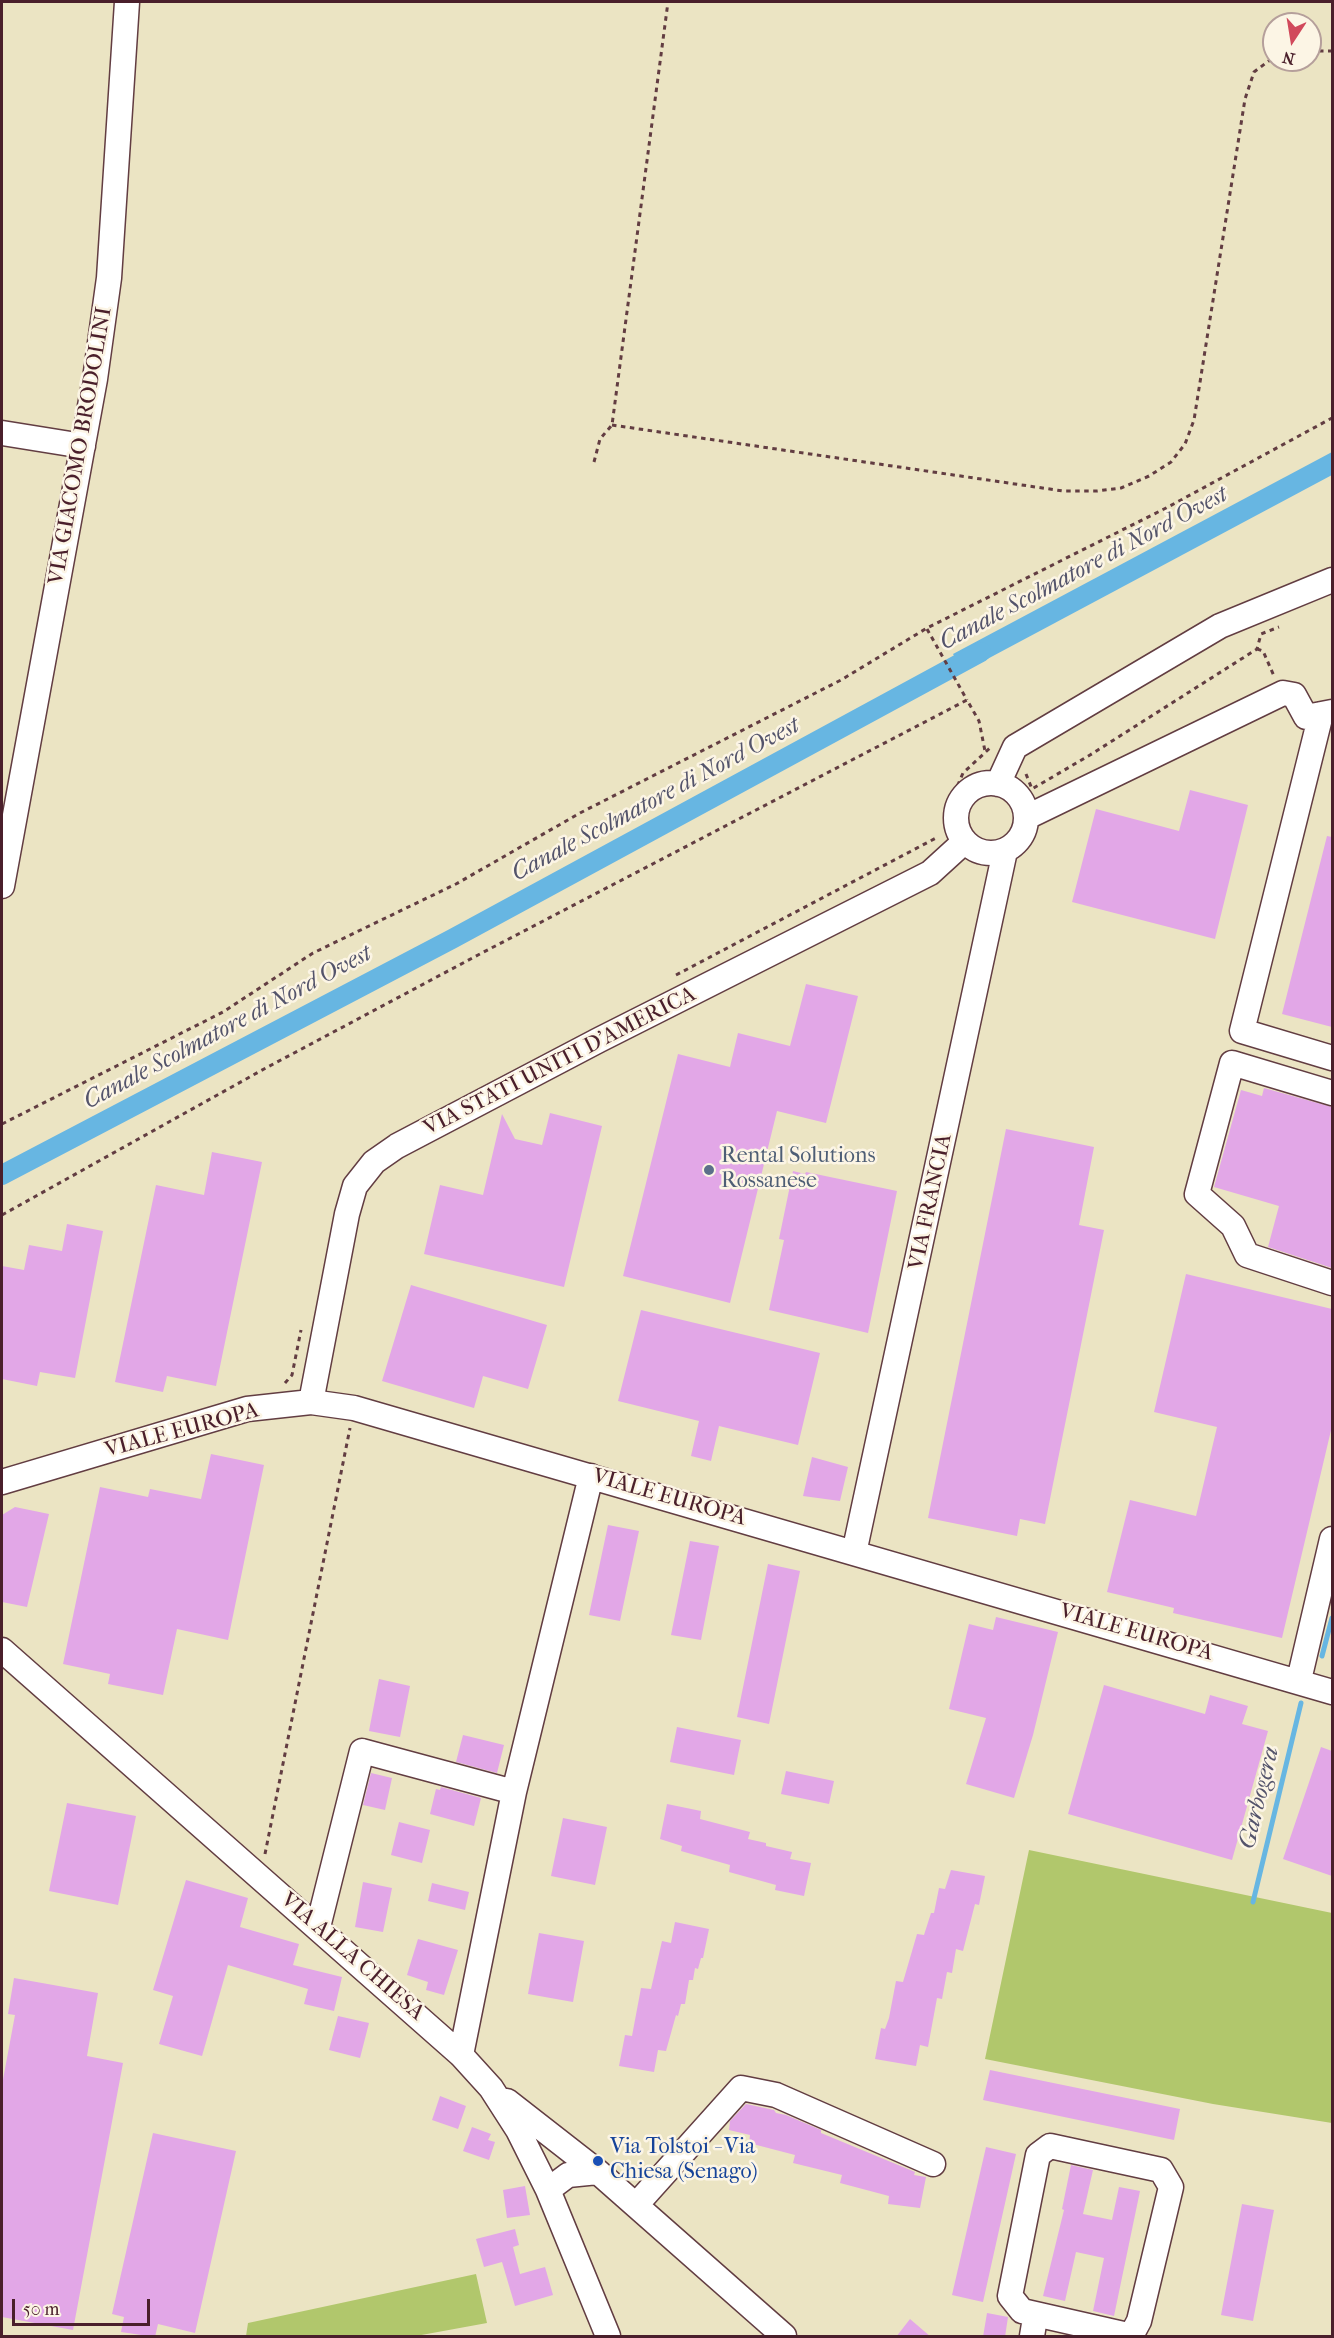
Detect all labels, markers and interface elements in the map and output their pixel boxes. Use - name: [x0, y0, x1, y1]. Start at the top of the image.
- north arrow: [1262, 12, 1322, 72]
- text: N: [1281, 48, 1296, 69]
- street label: VIA GIACOMO BRODOLINI: [44, 305, 118, 587]
- water label: Canale Scolmatore di Nord Ovest: [935, 481, 1233, 657]
- water label: Canale Scolmatore di Nord Ovest: [507, 712, 805, 888]
- water label: Canale Scolmatore di Nord Ovest: [79, 940, 377, 1116]
- street label: VIA STATI UNITI D'AMERICA: [420, 982, 700, 1142]
- street label: VIA FRANCIA: [904, 1132, 958, 1272]
- place label: Rental Solutions Rossanese: [721, 1144, 876, 1196]
- marker: Rental Solutions Rossanese: [702, 1163, 716, 1177]
- street label: VIALE EUROPA: [102, 1398, 262, 1464]
- street label: VIALE EUROPA: [589, 1463, 749, 1533]
- street label: VIALE EUROPA: [1056, 1598, 1216, 1668]
- water label: Garbogera: [1233, 1744, 1287, 1852]
- street label: VIA ALLA CHIESA: [275, 1887, 429, 2027]
- place label: Via Tolstoi - Via Chiesa (Senago): [610, 2135, 758, 2186]
- marker: Via Tolstoi - Via Chiesa (Senago): [591, 2154, 605, 2168]
- scale bar: [15, 2287, 153, 2325]
- text: 50 m: [23, 2299, 59, 2320]

